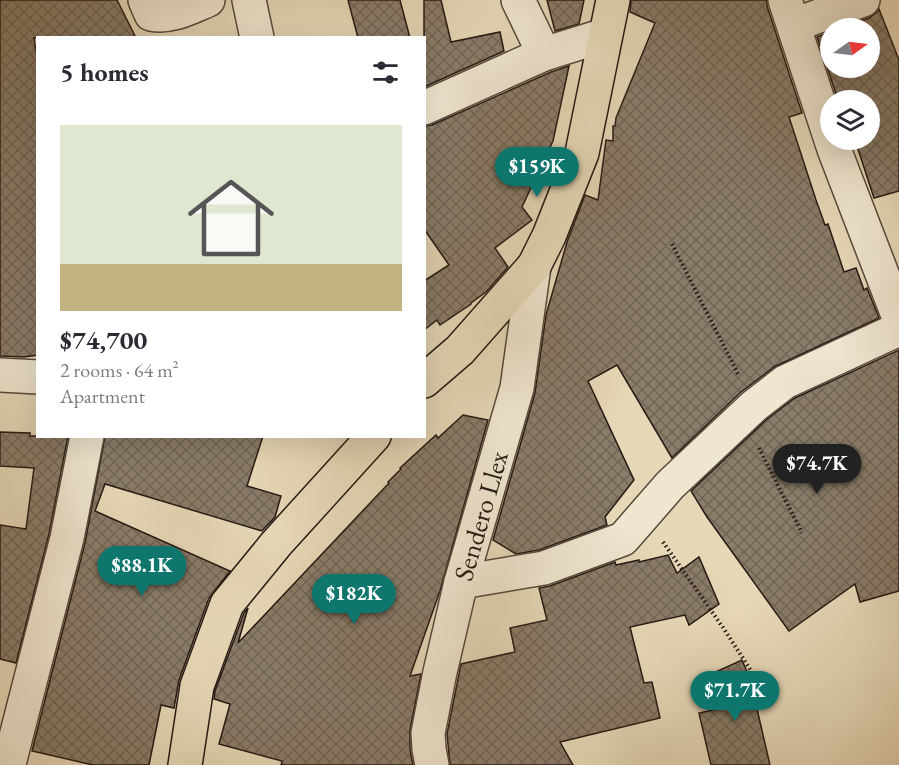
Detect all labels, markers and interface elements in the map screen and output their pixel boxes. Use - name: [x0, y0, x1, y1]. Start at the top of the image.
- north arrow: [820, 18, 880, 78]
- map controls: [820, 18, 880, 150]
- text: 5 homes: [60, 55, 149, 89]
- icon: filters: [369, 56, 402, 89]
- button: layers: [820, 90, 880, 150]
- pin: $159K: [495, 147, 579, 198]
- text: $159K: [509, 153, 565, 179]
- icon: home: [177, 164, 285, 272]
- text: $74,700: [60, 323, 147, 357]
- text: 2 rooms · 64 m²: [60, 357, 179, 383]
- text: Apartment: [60, 383, 145, 409]
- pin: $74.7K: [768, 444, 866, 495]
- street label: Sendero Llex: [445, 446, 516, 585]
- text: $74.7K: [786, 450, 848, 476]
- pin: $88.1K: [93, 546, 191, 597]
- text: $88.1K: [111, 552, 173, 578]
- pin: $182K: [312, 574, 396, 625]
- text: $182K: [326, 580, 382, 606]
- pin: $71.7K: [686, 671, 784, 722]
- text: $71.7K: [704, 677, 766, 703]

